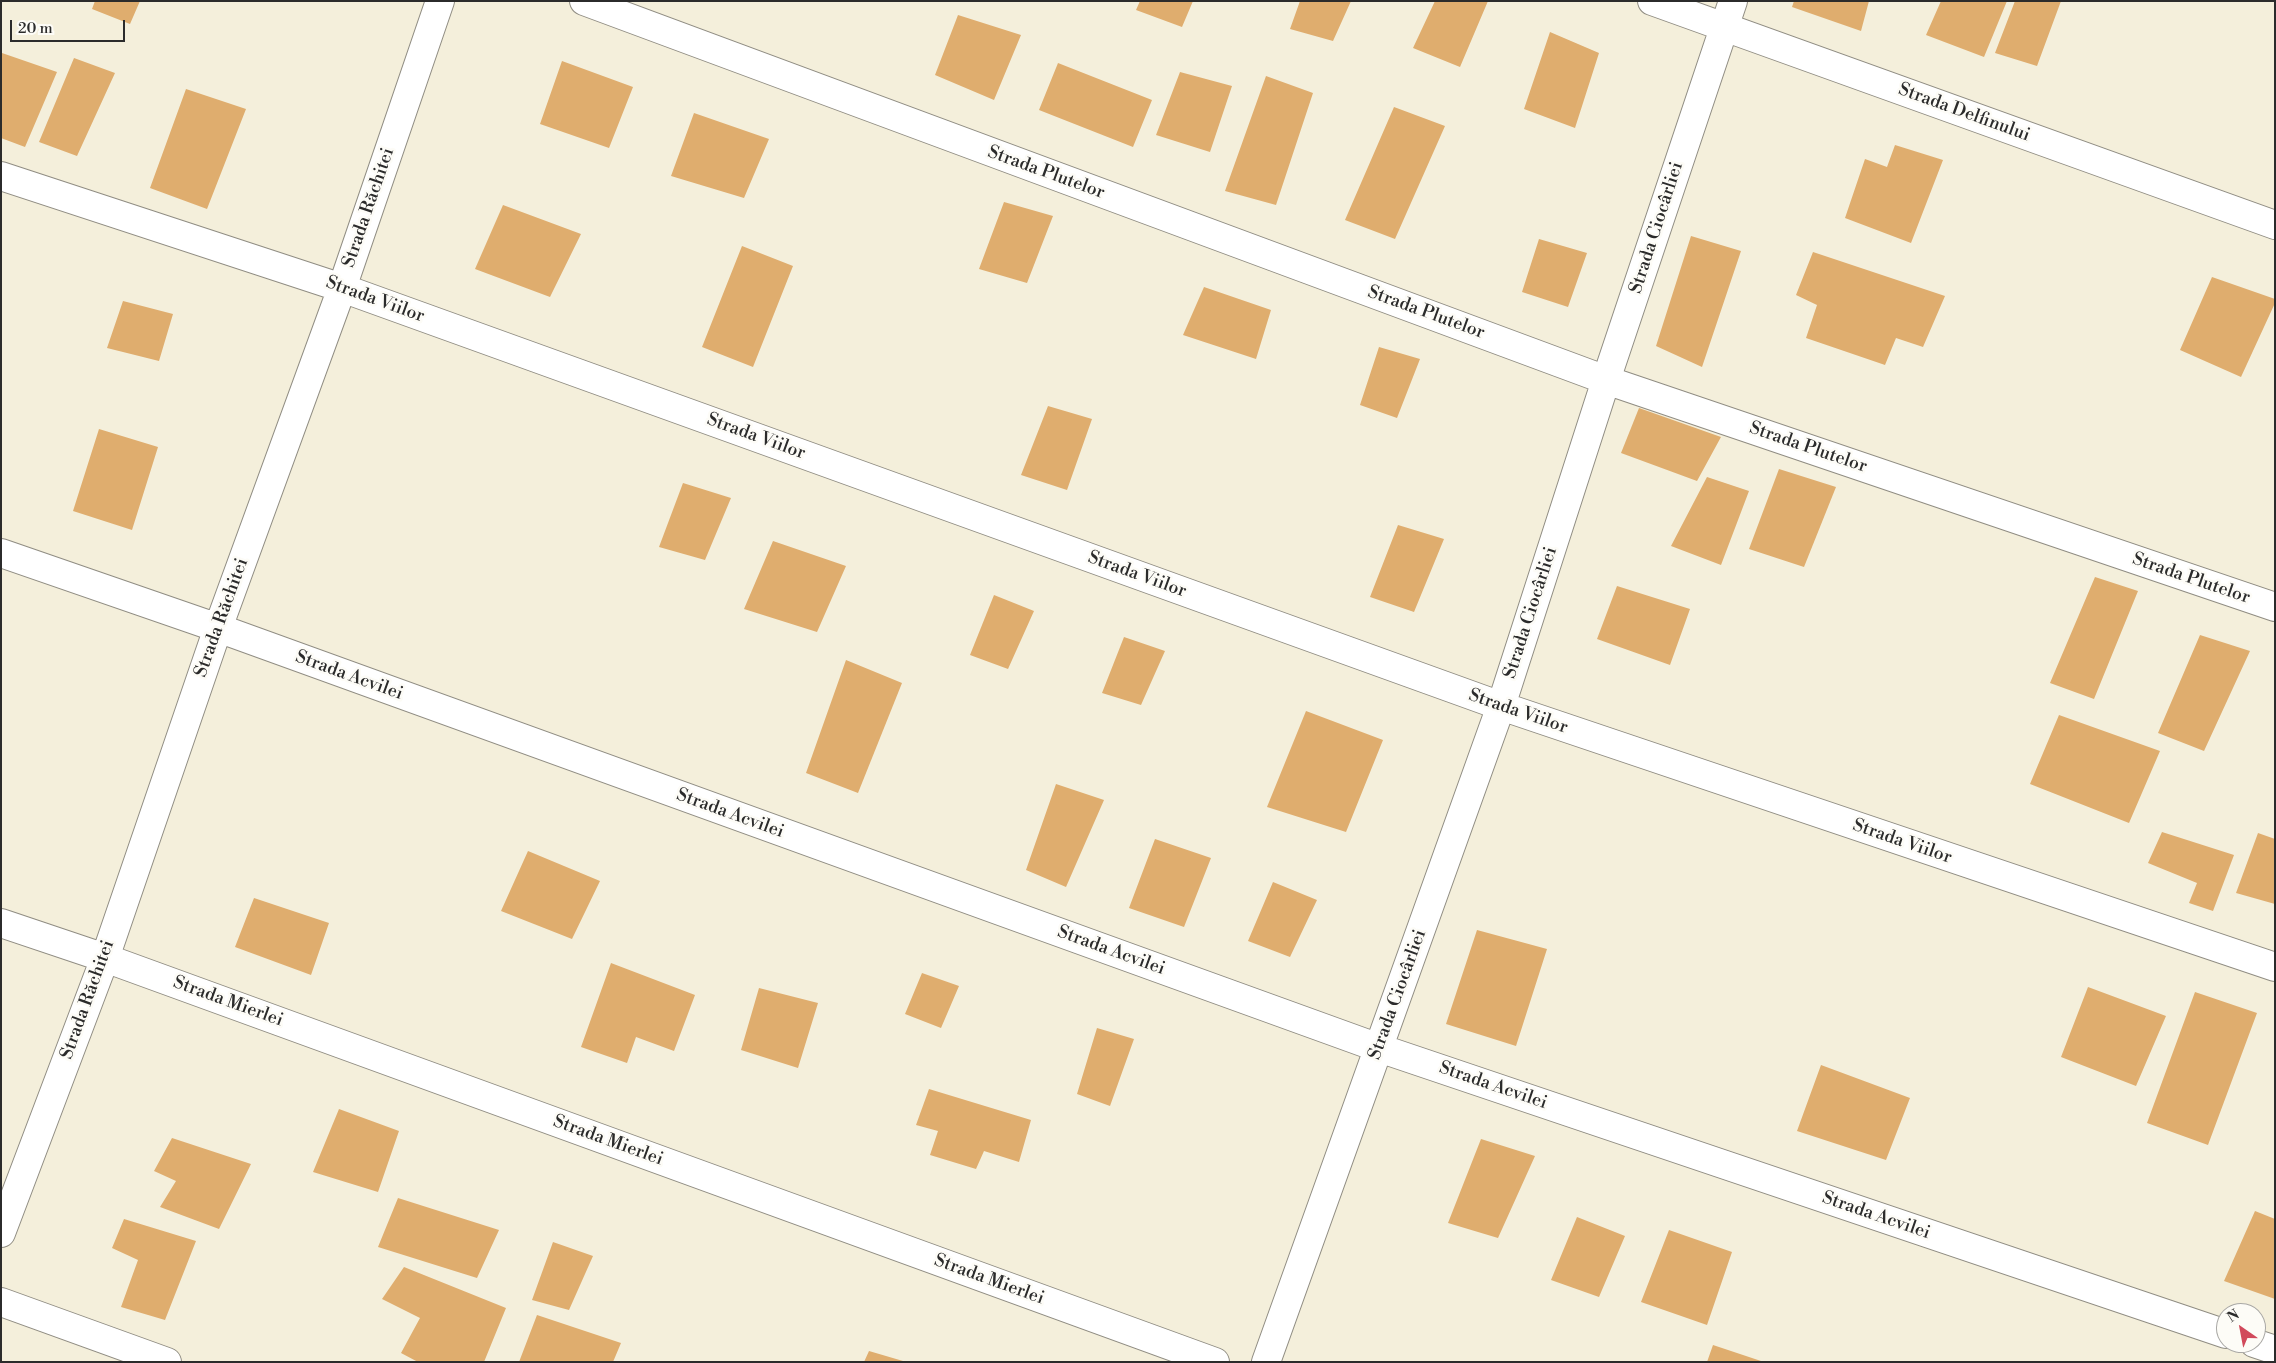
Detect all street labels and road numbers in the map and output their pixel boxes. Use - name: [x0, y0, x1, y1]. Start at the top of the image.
- street label: Strada Delfinului: [1895, 79, 2033, 147]
- street label: Strada Plutelor: [985, 142, 1107, 204]
- street label: Strada Răchitei: [338, 145, 400, 271]
- street label: Strada Ciocârliei: [1626, 160, 1688, 296]
- street label: Strada Viilor: [323, 272, 427, 328]
- street label: Strada Plutelor: [1365, 282, 1487, 344]
- street label: Strada Viilor: [704, 409, 808, 465]
- street label: Strada Plutelor: [1746, 418, 1870, 478]
- street label: Strada Ciocârliei: [1500, 545, 1562, 681]
- street label: Strada Viilor: [1085, 547, 1189, 603]
- street label: Strada Plutelor: [2129, 549, 2253, 609]
- street label: Strada Răchitei: [190, 555, 254, 681]
- street label: Strada Acvilei: [292, 647, 406, 705]
- street label: Strada Viilor: [1466, 685, 1570, 739]
- street label: Strada Acvilei: [673, 785, 787, 843]
- street label: Strada Viilor: [1850, 815, 1954, 869]
- street label: Strada Acvilei: [1054, 922, 1168, 980]
- street label: Strada Ciocârliei: [1364, 927, 1432, 1063]
- street label: Strada Răchitei: [56, 937, 120, 1063]
- street label: Strada Mierlei: [170, 972, 286, 1032]
- street label: Strada Acvilei: [1436, 1057, 1550, 1115]
- street label: Strada Mierlei: [550, 1111, 666, 1171]
- street label: Strada Acvilei: [1819, 1187, 1933, 1245]
- street label: Strada Mierlei: [931, 1250, 1047, 1310]

